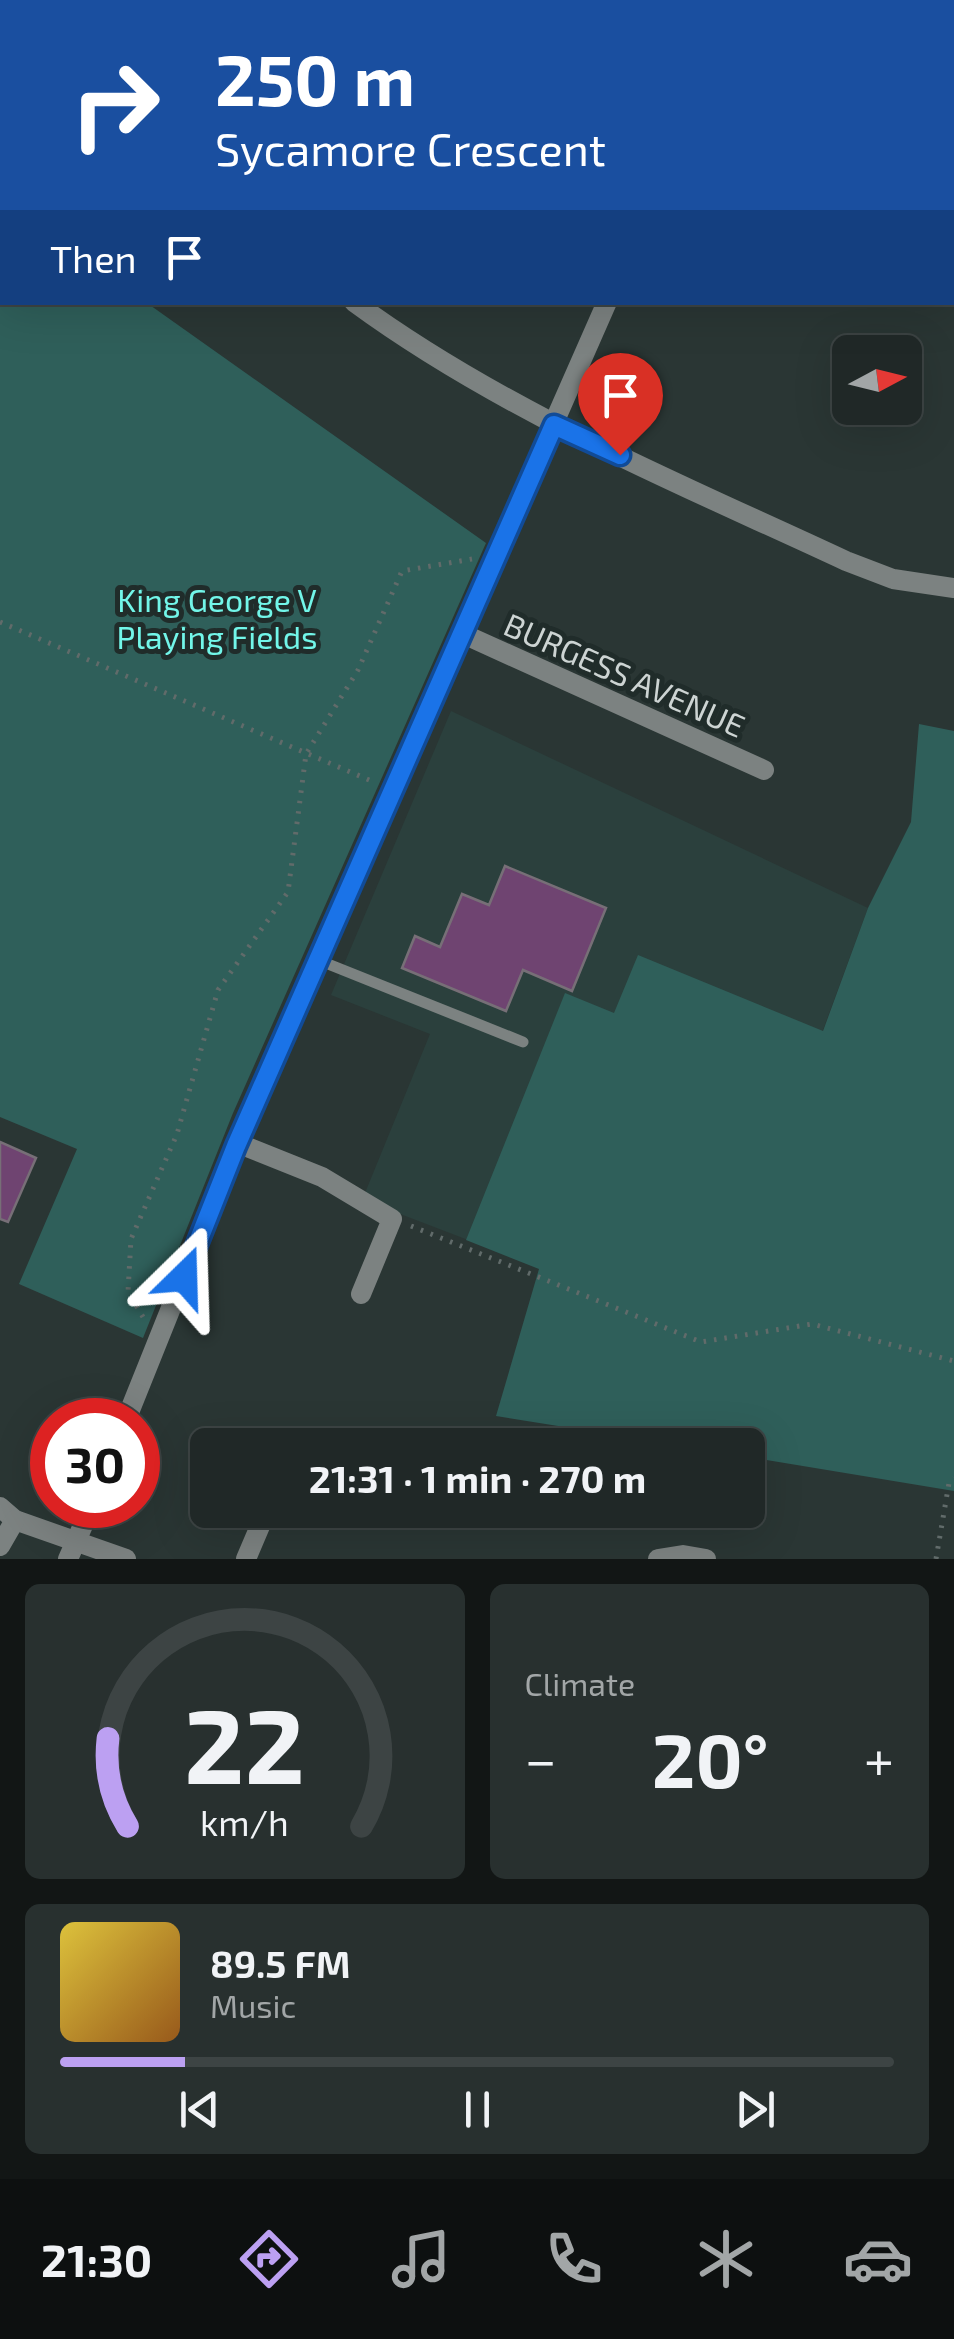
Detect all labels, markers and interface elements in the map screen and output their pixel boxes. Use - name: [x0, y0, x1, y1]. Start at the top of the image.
- text: 250 m: [215, 36, 415, 120]
- icon: right: [50, 40, 180, 170]
- text: Sycamore Crescent: [215, 121, 606, 175]
- icon: arrive: [157, 230, 212, 285]
- text: Then: [50, 235, 137, 281]
- north arrow: [832, 335, 922, 425]
- map controls: [832, 335, 922, 425]
- pin: [578, 353, 663, 456]
- icon: arrive: [593, 368, 648, 423]
- park label: King George V Playing Fields: [117, 580, 317, 655]
- street label: BURGESS AVENUE: [499, 604, 751, 744]
- position arrow: [132, 1225, 236, 1329]
- speed limit sign: 30: [30, 1398, 160, 1528]
- text: 21:31 · 1 min · 270 m: [309, 1455, 646, 1501]
- text: Climate: [525, 1664, 635, 1702]
- text: 22: [184, 1680, 305, 1805]
- text: 20°: [652, 1713, 769, 1803]
- text: −: [525, 1725, 557, 1791]
- text: +: [864, 1725, 894, 1791]
- text: km/h: [200, 1800, 289, 1843]
- text: 89.5 FM: [210, 1940, 351, 1986]
- text: Music: [210, 1986, 296, 2024]
- icon: previous: [172, 2082, 227, 2137]
- icon: pause: [450, 2082, 505, 2137]
- icon: next: [728, 2082, 783, 2137]
- icon: directions: [234, 2224, 304, 2294]
- icon: music: [386, 2224, 456, 2294]
- icon: phone: [539, 2224, 609, 2294]
- icon: climate: [691, 2224, 761, 2294]
- icon: car: [843, 2224, 913, 2294]
- text: 21:30: [41, 2232, 152, 2286]

